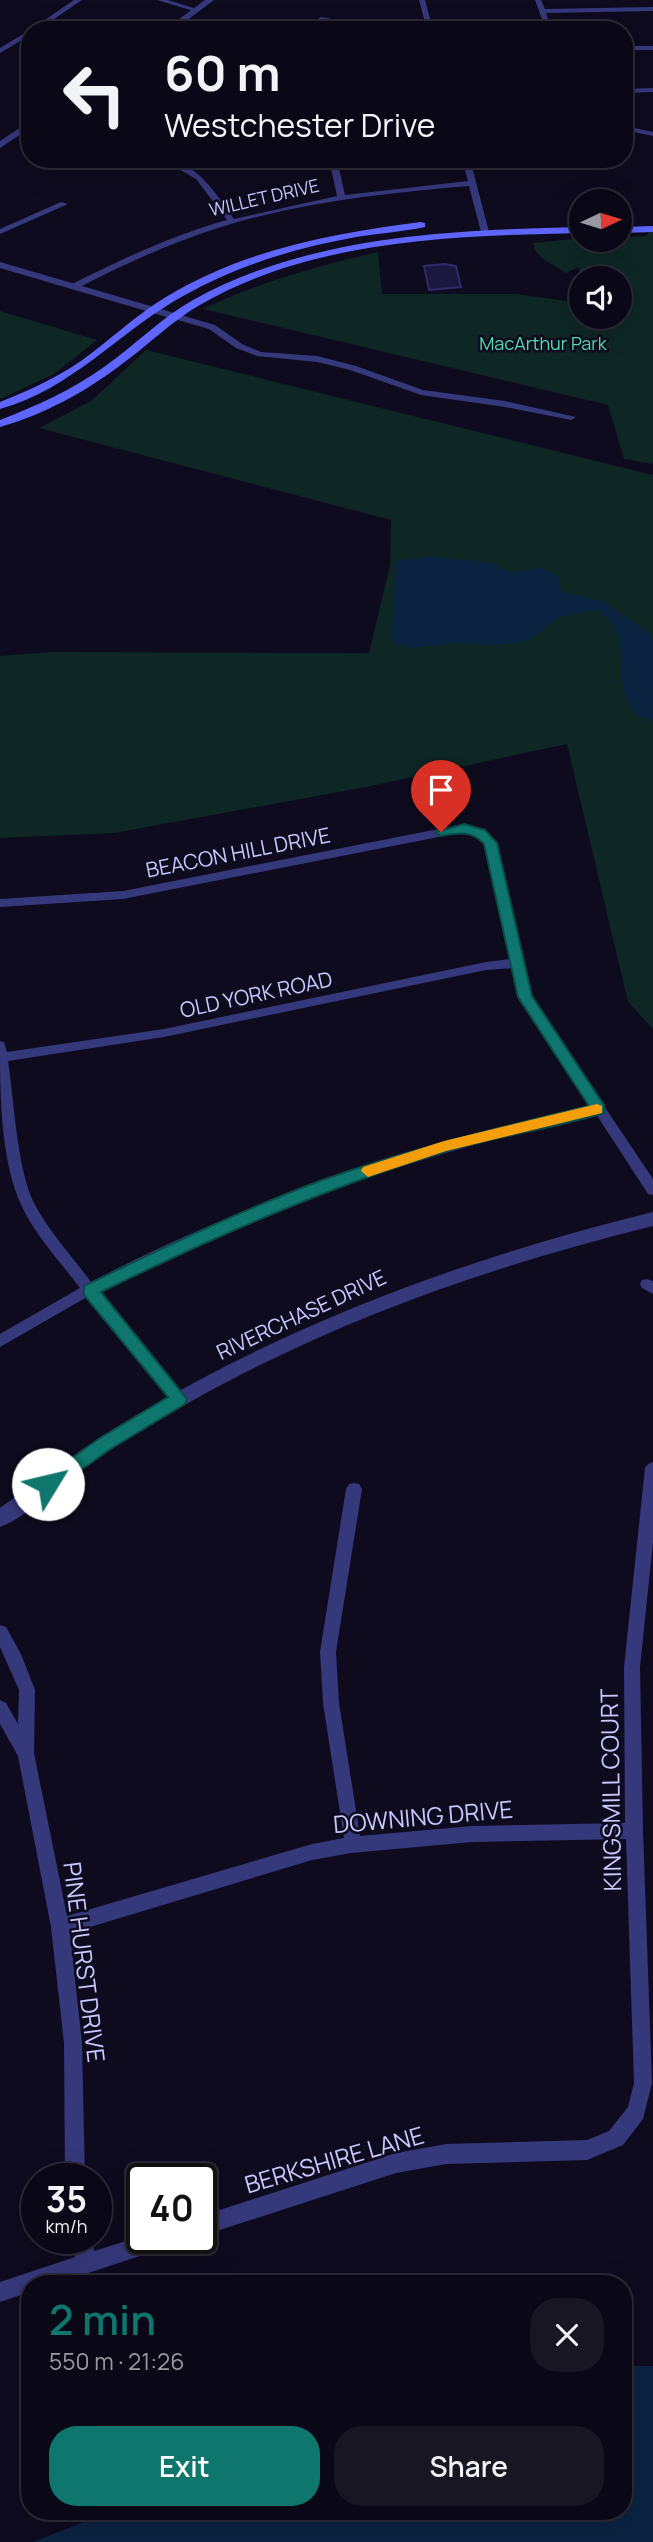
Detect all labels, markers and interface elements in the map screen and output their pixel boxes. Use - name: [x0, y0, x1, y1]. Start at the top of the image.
- text: 60 m: [164, 39, 281, 106]
- icon: left: [49, 49, 140, 140]
- text: Westchester Drive: [164, 103, 436, 147]
- street label: WILLET DRIVE: [207, 173, 321, 221]
- north arrow: [569, 189, 632, 252]
- map controls: [569, 189, 632, 329]
- button: sound: [569, 266, 632, 329]
- park label: MacArthur Park: [479, 331, 608, 355]
- pin: [411, 760, 471, 832]
- icon: arrive: [422, 771, 460, 809]
- street label: BEACON HILL DRIVE: [143, 820, 333, 884]
- street label: OLD YORK ROAD: [177, 964, 335, 1024]
- street label: RIVERCHASE DRIVE: [212, 1262, 390, 1366]
- position arrow: [11, 1447, 85, 1521]
- street label: KINGSMILL COURT: [592, 1688, 628, 1892]
- street label: DOWNING DRIVE: [332, 1792, 514, 1840]
- street label: PINE HURST DRIVE: [56, 1860, 114, 2064]
- street label: BERKSHIRE LANE: [241, 2118, 427, 2200]
- speed limit sign: 40: [126, 2163, 217, 2254]
- text: 35: [46, 2175, 87, 2223]
- text: km/h: [46, 2214, 87, 2238]
- text: 2 min: [49, 2290, 156, 2348]
- button: close: [530, 2298, 604, 2372]
- text: 550 m · 21:26: [49, 2345, 184, 2377]
- button: Exit: [49, 2426, 320, 2506]
- button: Share: [334, 2426, 604, 2506]

